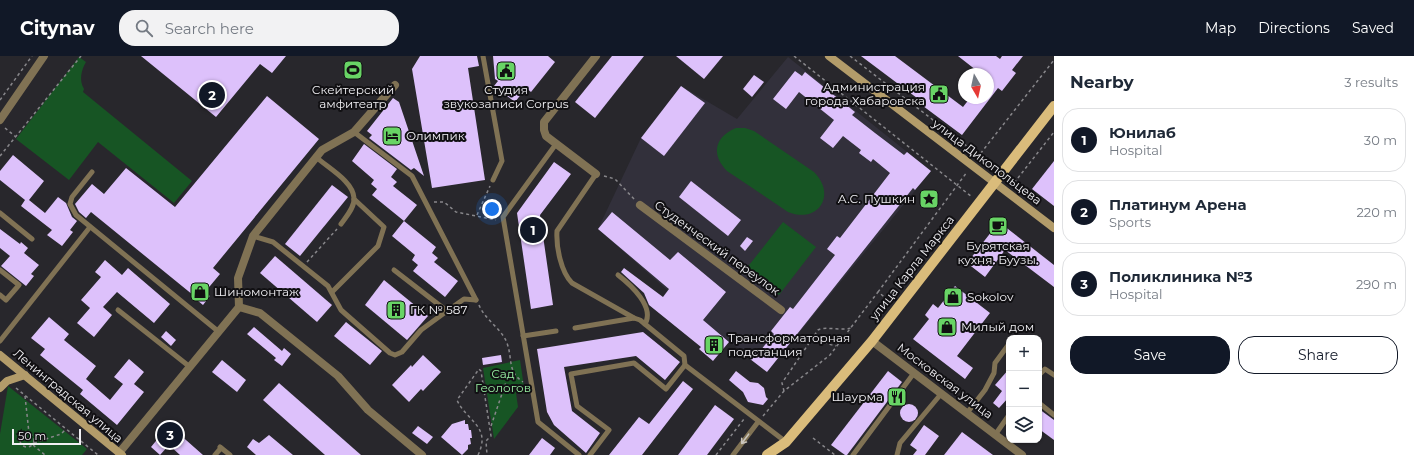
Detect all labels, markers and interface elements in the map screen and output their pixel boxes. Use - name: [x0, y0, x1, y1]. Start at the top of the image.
- search box: [119, 10, 399, 46]
- text: Citynav: [20, 17, 95, 40]
- icon: search: [133, 17, 155, 39]
- text: Search here: [165, 19, 254, 38]
- text: Map: [1205, 19, 1236, 37]
- text: Directions: [1258, 19, 1330, 37]
- text: Saved: [1352, 19, 1394, 37]
- sports icon: Скейтерский амфитеатр: [342, 59, 364, 81]
- public building icon: Студия звукозаписи Corpus: [495, 60, 517, 82]
- north arrow: [958, 68, 994, 104]
- text: Nearby: [1070, 72, 1134, 92]
- text: 3 results: [1344, 74, 1398, 90]
- place label: Администрация города Хабаровска: [805, 79, 925, 108]
- pin: 2: [199, 80, 225, 110]
- place label: Скейтерский амфитеатр: [312, 82, 394, 111]
- place label: Студия звукозаписи Corpus: [443, 82, 569, 111]
- public building icon: Администрация города Хабаровска: [928, 83, 950, 105]
- street label: улица Дикопольцева: [929, 115, 1045, 208]
- text: Юнилаб: [1109, 123, 1176, 142]
- hotel icon: Олимпик: [381, 125, 403, 147]
- place label: Олимпик: [406, 128, 465, 143]
- text: 1: [1081, 132, 1087, 148]
- text: 30 m: [1364, 132, 1397, 148]
- text: Hospital: [1109, 142, 1162, 158]
- place icon: А.С. Пушкин: [918, 188, 940, 210]
- place label: А.С. Пушкин: [838, 191, 915, 206]
- text: Платинум Арена: [1109, 195, 1247, 214]
- street label: Студенческий переулок: [652, 197, 783, 298]
- your location: [482, 199, 502, 219]
- text: 2: [1080, 204, 1088, 220]
- text: 220 m: [1356, 204, 1397, 220]
- street label: улица Карла Маркса: [865, 212, 957, 324]
- text: Sports: [1109, 214, 1151, 230]
- pin: 1: [520, 215, 546, 245]
- cafe icon: Бурятская кухня. Буузы.: [987, 215, 1009, 237]
- place label: Бурятская кухня. Буузы.: [958, 238, 1038, 267]
- text: Поликлиника №3: [1109, 267, 1253, 286]
- text: 3: [1080, 276, 1088, 292]
- text: 290 m: [1356, 276, 1397, 292]
- shop icon: Шиномонтаж: [189, 281, 211, 303]
- place label: Шиномонтаж: [214, 284, 299, 299]
- shop icon: Sokolov: [942, 286, 964, 308]
- text: Hospital: [1109, 286, 1162, 302]
- place label: Sokolov: [967, 289, 1014, 304]
- building icon: ГК № 587: [385, 299, 407, 321]
- place label: ГК № 587: [410, 302, 468, 317]
- shop icon: Милый дом: [936, 316, 958, 338]
- place label: Милый дом: [961, 319, 1034, 334]
- place label: Трансформаторная подстанция: [728, 330, 850, 359]
- building icon: Трансформаторная подстанция: [703, 334, 725, 356]
- map controls: [1006, 335, 1042, 443]
- button: +: [1006, 335, 1042, 371]
- button: Save: [1070, 336, 1230, 374]
- button: Share: [1238, 336, 1398, 374]
- street label: Московская улица: [894, 340, 996, 422]
- street label: Ленинградская улица: [10, 345, 126, 446]
- park label: Сад Геологов: [475, 366, 531, 395]
- button: −: [1006, 371, 1042, 407]
- restaurant icon: Шаурма: [886, 386, 908, 408]
- place label: Шаурма: [831, 389, 883, 404]
- button: layers: [1006, 407, 1042, 443]
- pin: 3: [157, 420, 183, 450]
- scale bar: [12, 427, 81, 446]
- text: 50 m: [18, 429, 46, 443]
- one-way arrow: [741, 433, 750, 444]

